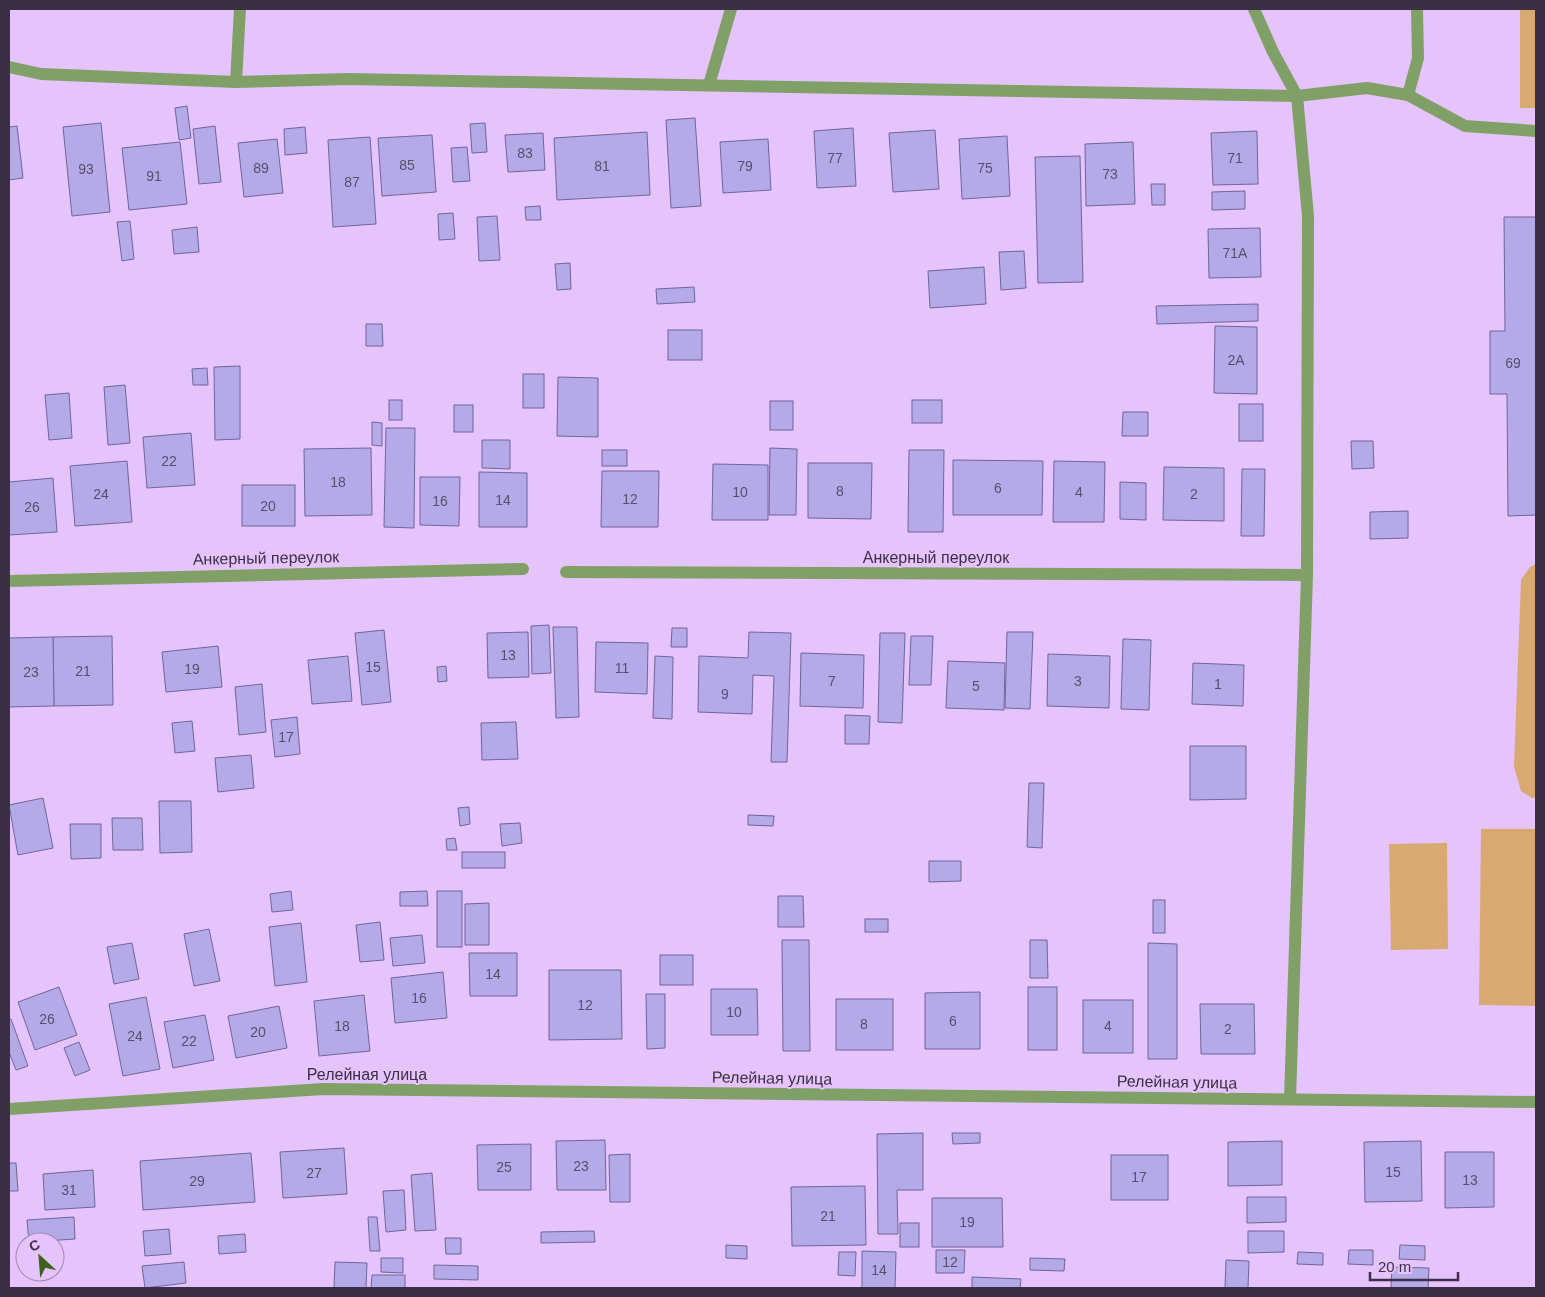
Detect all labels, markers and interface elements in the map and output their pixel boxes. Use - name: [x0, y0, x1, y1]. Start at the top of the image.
- house number: 83: [517, 145, 533, 161]
- house number: 77: [827, 150, 843, 166]
- house number: 71: [1227, 150, 1243, 166]
- house number: 85: [399, 157, 415, 173]
- house number: 81: [594, 158, 610, 174]
- house number: 79: [737, 158, 753, 174]
- house number: 89: [253, 160, 269, 176]
- house number: 75: [977, 160, 993, 176]
- house number: 93: [78, 161, 94, 177]
- house number: 73: [1102, 166, 1118, 182]
- house number: 91: [146, 168, 162, 184]
- house number: 87: [344, 174, 360, 190]
- house number: 71А: [1223, 245, 1248, 261]
- house number: 2А: [1227, 352, 1245, 368]
- house number: 69: [1505, 355, 1521, 371]
- house number: 22: [161, 453, 177, 469]
- house number: 18: [330, 474, 346, 490]
- house number: 6: [994, 480, 1002, 496]
- house number: 8: [836, 483, 844, 499]
- house number: 10: [732, 484, 748, 500]
- house number: 4: [1075, 484, 1083, 500]
- house number: 24: [93, 486, 109, 502]
- house number: 2: [1190, 486, 1198, 502]
- house number: 12: [622, 491, 638, 507]
- house number: 14: [495, 492, 511, 508]
- house number: 16: [432, 493, 448, 509]
- house number: 20: [260, 498, 276, 514]
- house number: 26: [24, 499, 40, 515]
- street label: Анкерный переулок: [193, 548, 340, 568]
- street label: Анкерный переулок: [863, 549, 1010, 566]
- house number: 13: [500, 647, 516, 663]
- house number: 15: [365, 659, 381, 675]
- house number: 11: [615, 660, 629, 676]
- house number: 19: [184, 661, 200, 677]
- house number: 21: [75, 663, 91, 679]
- house number: 23: [23, 664, 39, 680]
- house number: 7: [828, 673, 836, 689]
- house number: 3: [1074, 673, 1082, 689]
- house number: 1: [1214, 676, 1222, 692]
- house number: 5: [972, 678, 980, 694]
- house number: 9: [721, 686, 729, 702]
- house number: 17: [278, 729, 294, 745]
- house number: 14: [485, 966, 501, 982]
- house number: 16: [411, 990, 427, 1006]
- house number: 12: [577, 997, 593, 1013]
- house number: 10: [726, 1004, 742, 1020]
- house number: 26: [39, 1011, 55, 1027]
- house number: 6: [949, 1013, 957, 1029]
- house number: 8: [860, 1016, 868, 1032]
- house number: 18: [334, 1018, 350, 1034]
- house number: 4: [1104, 1018, 1112, 1034]
- house number: 2: [1224, 1021, 1232, 1037]
- house number: 20: [250, 1024, 266, 1040]
- house number: 24: [127, 1028, 143, 1044]
- house number: 22: [181, 1033, 197, 1049]
- street label: Релейная улица: [307, 1066, 427, 1083]
- street label: Релейная улица: [712, 1068, 832, 1088]
- street label: Релейная улица: [1117, 1072, 1237, 1092]
- house number: 23: [573, 1158, 589, 1174]
- house number: 25: [496, 1159, 512, 1175]
- house number: 15: [1385, 1164, 1401, 1180]
- house number: 27: [306, 1165, 322, 1181]
- house number: 17: [1131, 1169, 1147, 1185]
- house number: 13: [1462, 1172, 1478, 1188]
- house number: 29: [189, 1173, 205, 1189]
- house number: 31: [61, 1182, 77, 1198]
- house number: 21: [820, 1208, 836, 1224]
- house number: 19: [959, 1214, 975, 1230]
- north arrow: [15, 1232, 65, 1282]
- text: С: [26, 1236, 42, 1255]
- scale bar: [1370, 1250, 1458, 1282]
- house number: 12: [942, 1254, 958, 1270]
- text: 20 m: [1378, 1258, 1411, 1275]
- house number: 14: [871, 1262, 887, 1278]

